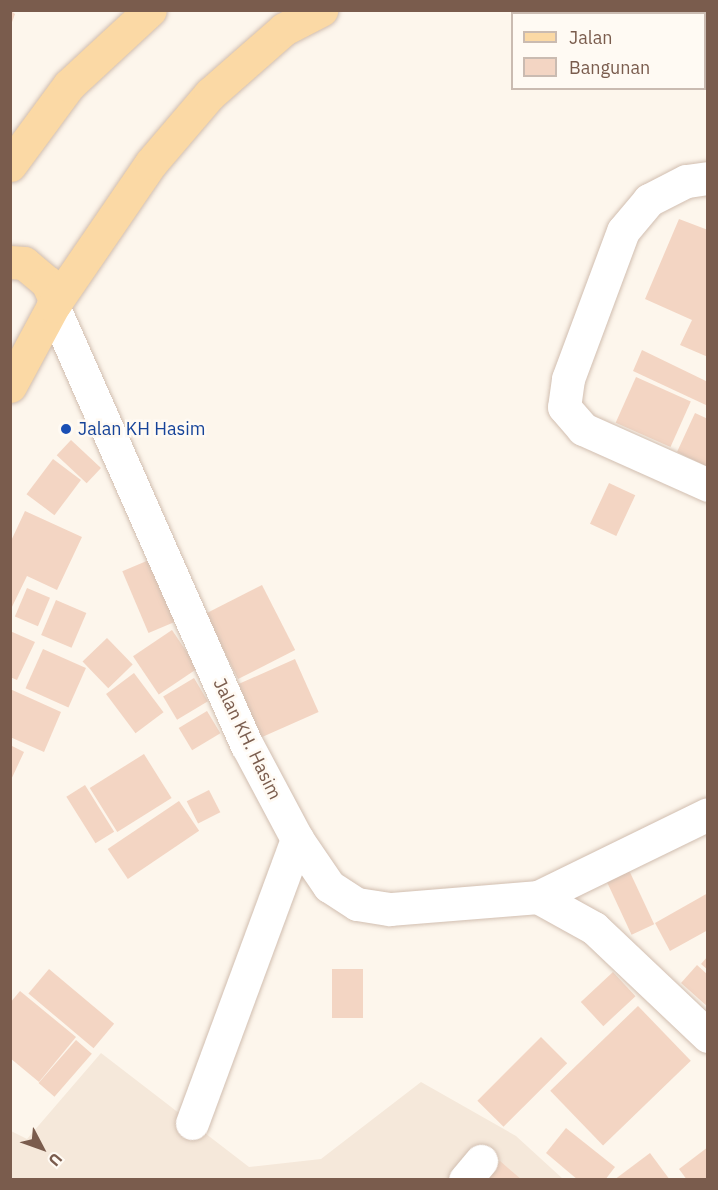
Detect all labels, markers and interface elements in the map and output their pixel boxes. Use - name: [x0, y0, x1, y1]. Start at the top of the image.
- legend: [511, 12, 706, 90]
- text: Jalan: [569, 26, 613, 49]
- text: Bangunan: [569, 56, 650, 79]
- place label: Jalan KH Hasim: [78, 418, 205, 440]
- marker: Jalan KH Hasim: [59, 422, 73, 436]
- street label: Jalan KH. Hasim: [208, 675, 286, 803]
- north arrow: [12, 1118, 72, 1178]
- text: U: [44, 1149, 67, 1171]

